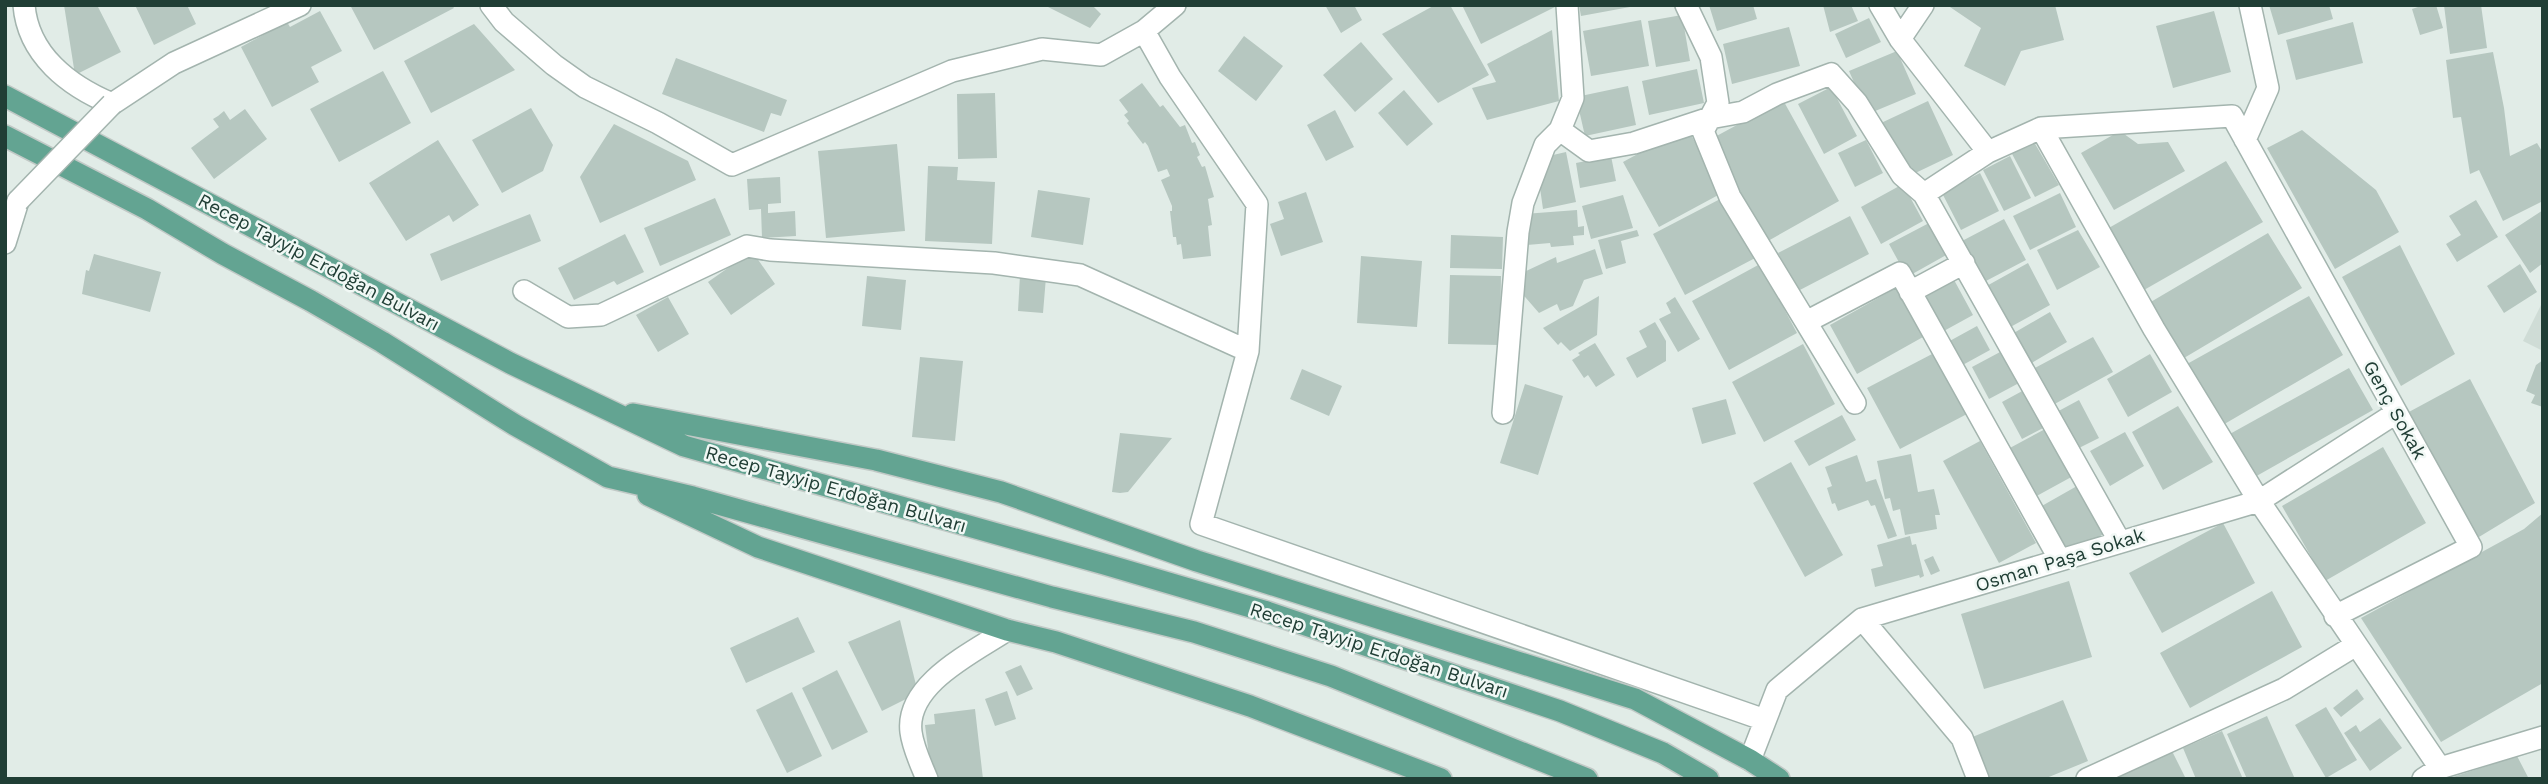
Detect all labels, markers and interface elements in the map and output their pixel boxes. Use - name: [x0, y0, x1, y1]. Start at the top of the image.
- street label: Recep Tayyip Erdoğan Bulvarı: [194, 188, 444, 336]
- street label: Genç Sokak: [2358, 357, 2432, 464]
- street label: Recep Tayyip Erdoğan Bulvarı: [703, 441, 969, 537]
- street label: Osman Paşa Sokak: [1972, 523, 2148, 597]
- street label: Recep Tayyip Erdoğan Bulvarı: [1247, 597, 1511, 703]

